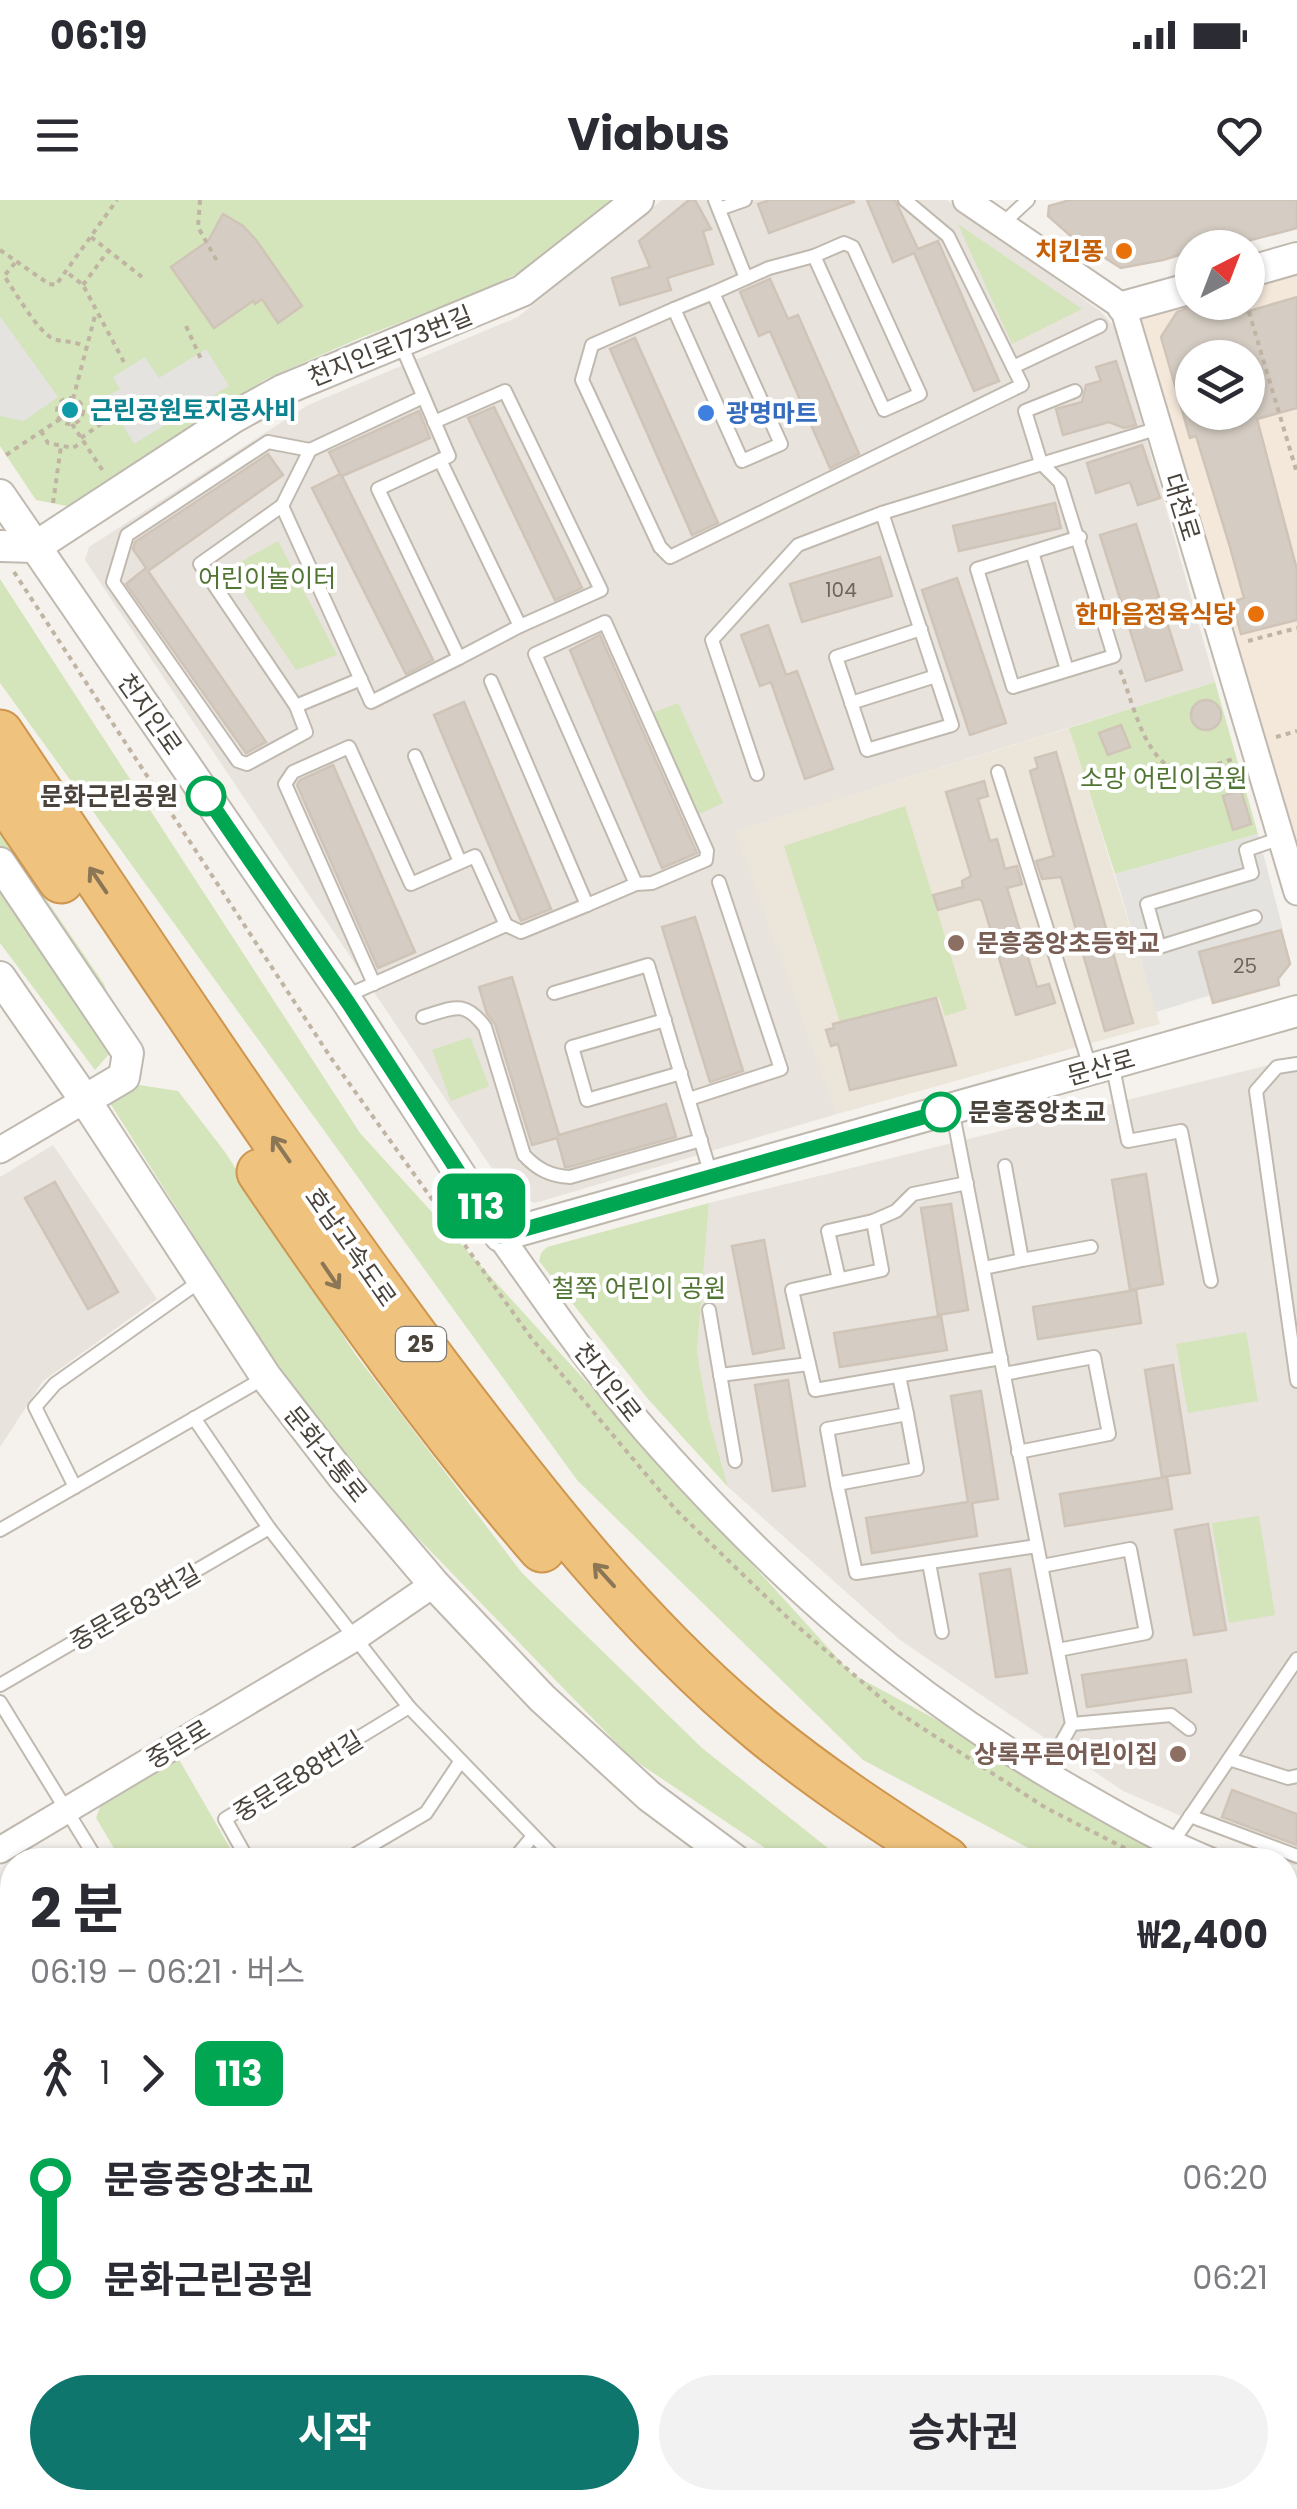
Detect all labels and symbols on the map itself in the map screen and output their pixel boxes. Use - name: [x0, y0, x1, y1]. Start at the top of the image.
- north arrow: [1175, 230, 1265, 320]
- place label: 치킨퐁: [1035, 234, 1104, 269]
- marker: 치킨퐁: [1113, 240, 1135, 262]
- street label: 천지인로173번길: [303, 298, 478, 395]
- place label: 근린공원토지공사비: [90, 393, 297, 428]
- place label: 광명마트: [726, 396, 818, 431]
- marker: 근린공원토지공사비: [59, 399, 81, 421]
- marker: 광명마트: [695, 402, 717, 424]
- street label: 대천로: [1155, 469, 1208, 545]
- park label: 어린이놀이터: [198, 561, 336, 596]
- house number: 104: [825, 576, 857, 604]
- place label: 한마음정육식당: [1075, 597, 1236, 632]
- marker: 한마음정육식당: [1245, 603, 1267, 625]
- street label: 천지인로: [109, 667, 190, 762]
- park label: 소망 어린이공원: [1080, 761, 1248, 796]
- marker: 문화근린공원: [187, 777, 225, 815]
- place label: 문화근린공원: [40, 779, 178, 814]
- one-way arrow: [88, 866, 109, 894]
- place label: 문흥중앙초등학교: [976, 926, 1160, 961]
- marker: 문흥중앙초등학교: [945, 932, 967, 954]
- house number: 25: [1233, 952, 1257, 980]
- street label: 문산로: [1063, 1041, 1139, 1094]
- marker: 문흥중앙초교: [922, 1093, 960, 1131]
- place label: 문흥중앙초교: [968, 1095, 1106, 1130]
- one-way arrow: [271, 1135, 292, 1163]
- line badge: 113: [424, 1174, 538, 1238]
- street label: 호남고속도로: [297, 1181, 405, 1314]
- one-way arrow: [320, 1262, 341, 1290]
- park label: 철쭉 어린이 공원: [552, 1271, 726, 1306]
- road number: 25: [396, 1327, 446, 1361]
- street label: 천지인로: [565, 1335, 650, 1429]
- street label: 문화소통로: [276, 1399, 375, 1510]
- street label: 중문로83번길: [63, 1556, 207, 1659]
- one-way arrow: [593, 1563, 616, 1588]
- street label: 중문로: [140, 1712, 217, 1777]
- street label: 중문로88번길: [227, 1723, 370, 1830]
- place label: 상록푸른어린이집: [974, 1737, 1158, 1772]
- marker: 상록푸른어린이집: [1167, 1743, 1189, 1765]

